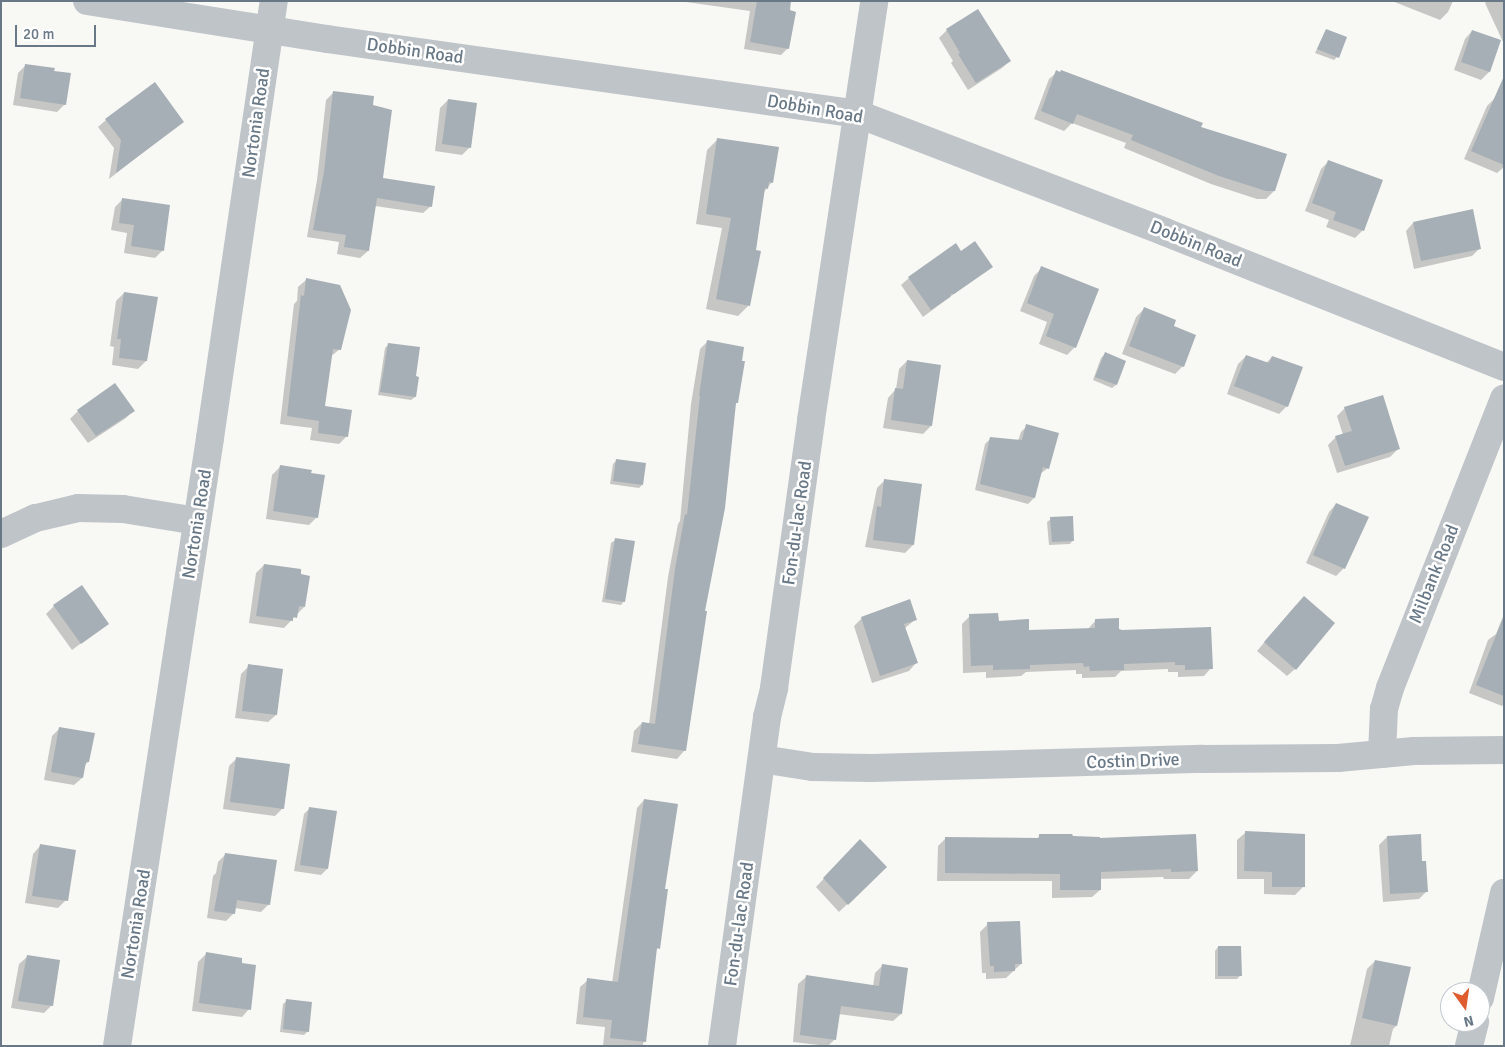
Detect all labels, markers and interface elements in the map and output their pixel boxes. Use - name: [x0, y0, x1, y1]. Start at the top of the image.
- scale bar: [18, 15, 99, 47]
- text: 20 m: [23, 25, 54, 43]
- street label: Dobbin Road: [365, 34, 465, 68]
- street label: Nortonia Road: [238, 67, 274, 179]
- street label: Dobbin Road: [765, 90, 865, 128]
- street label: Dobbin Road: [1147, 216, 1245, 272]
- street label: Fon-du-lac Road: [778, 459, 816, 587]
- street label: Nortonia Road: [178, 468, 216, 580]
- street label: Milbank Road: [1404, 521, 1464, 627]
- street label: Costin Drive: [1086, 749, 1180, 773]
- street label: Fon-du-lac Road: [720, 860, 758, 988]
- street label: Nortonia Road: [117, 868, 155, 980]
- north arrow: [1440, 982, 1490, 1032]
- text: N: [1462, 1012, 1475, 1030]

